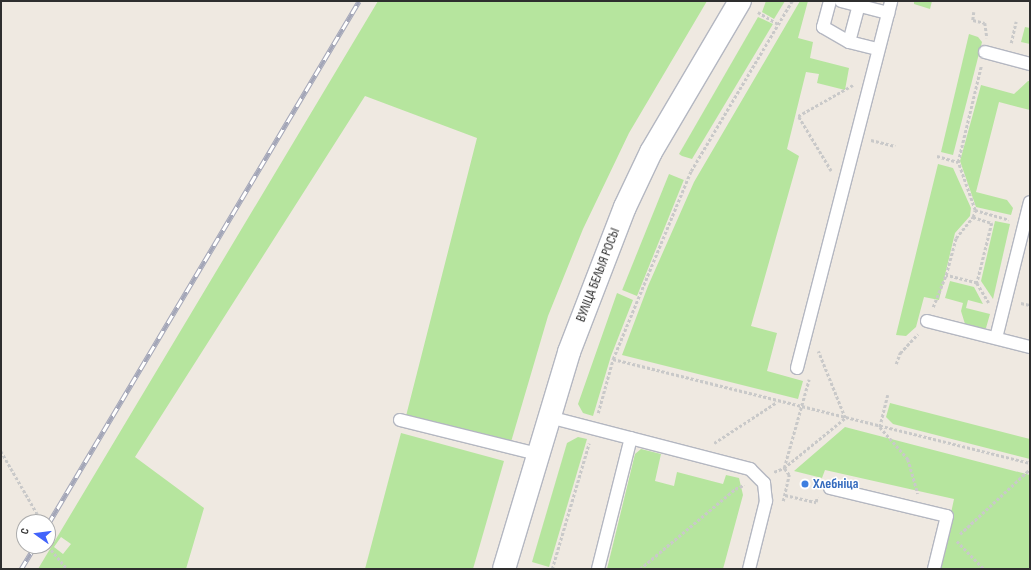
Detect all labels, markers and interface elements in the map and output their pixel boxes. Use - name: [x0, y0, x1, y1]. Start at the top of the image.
- street label: ВУЛІЦА БЕЛЫЯ РОСЫ: [572, 226, 624, 324]
- place label: Хлебніца: [813, 476, 858, 492]
- marker: Хлебніца: [800, 479, 810, 489]
- north arrow: [16, 514, 56, 554]
- text: С: [18, 527, 32, 536]

